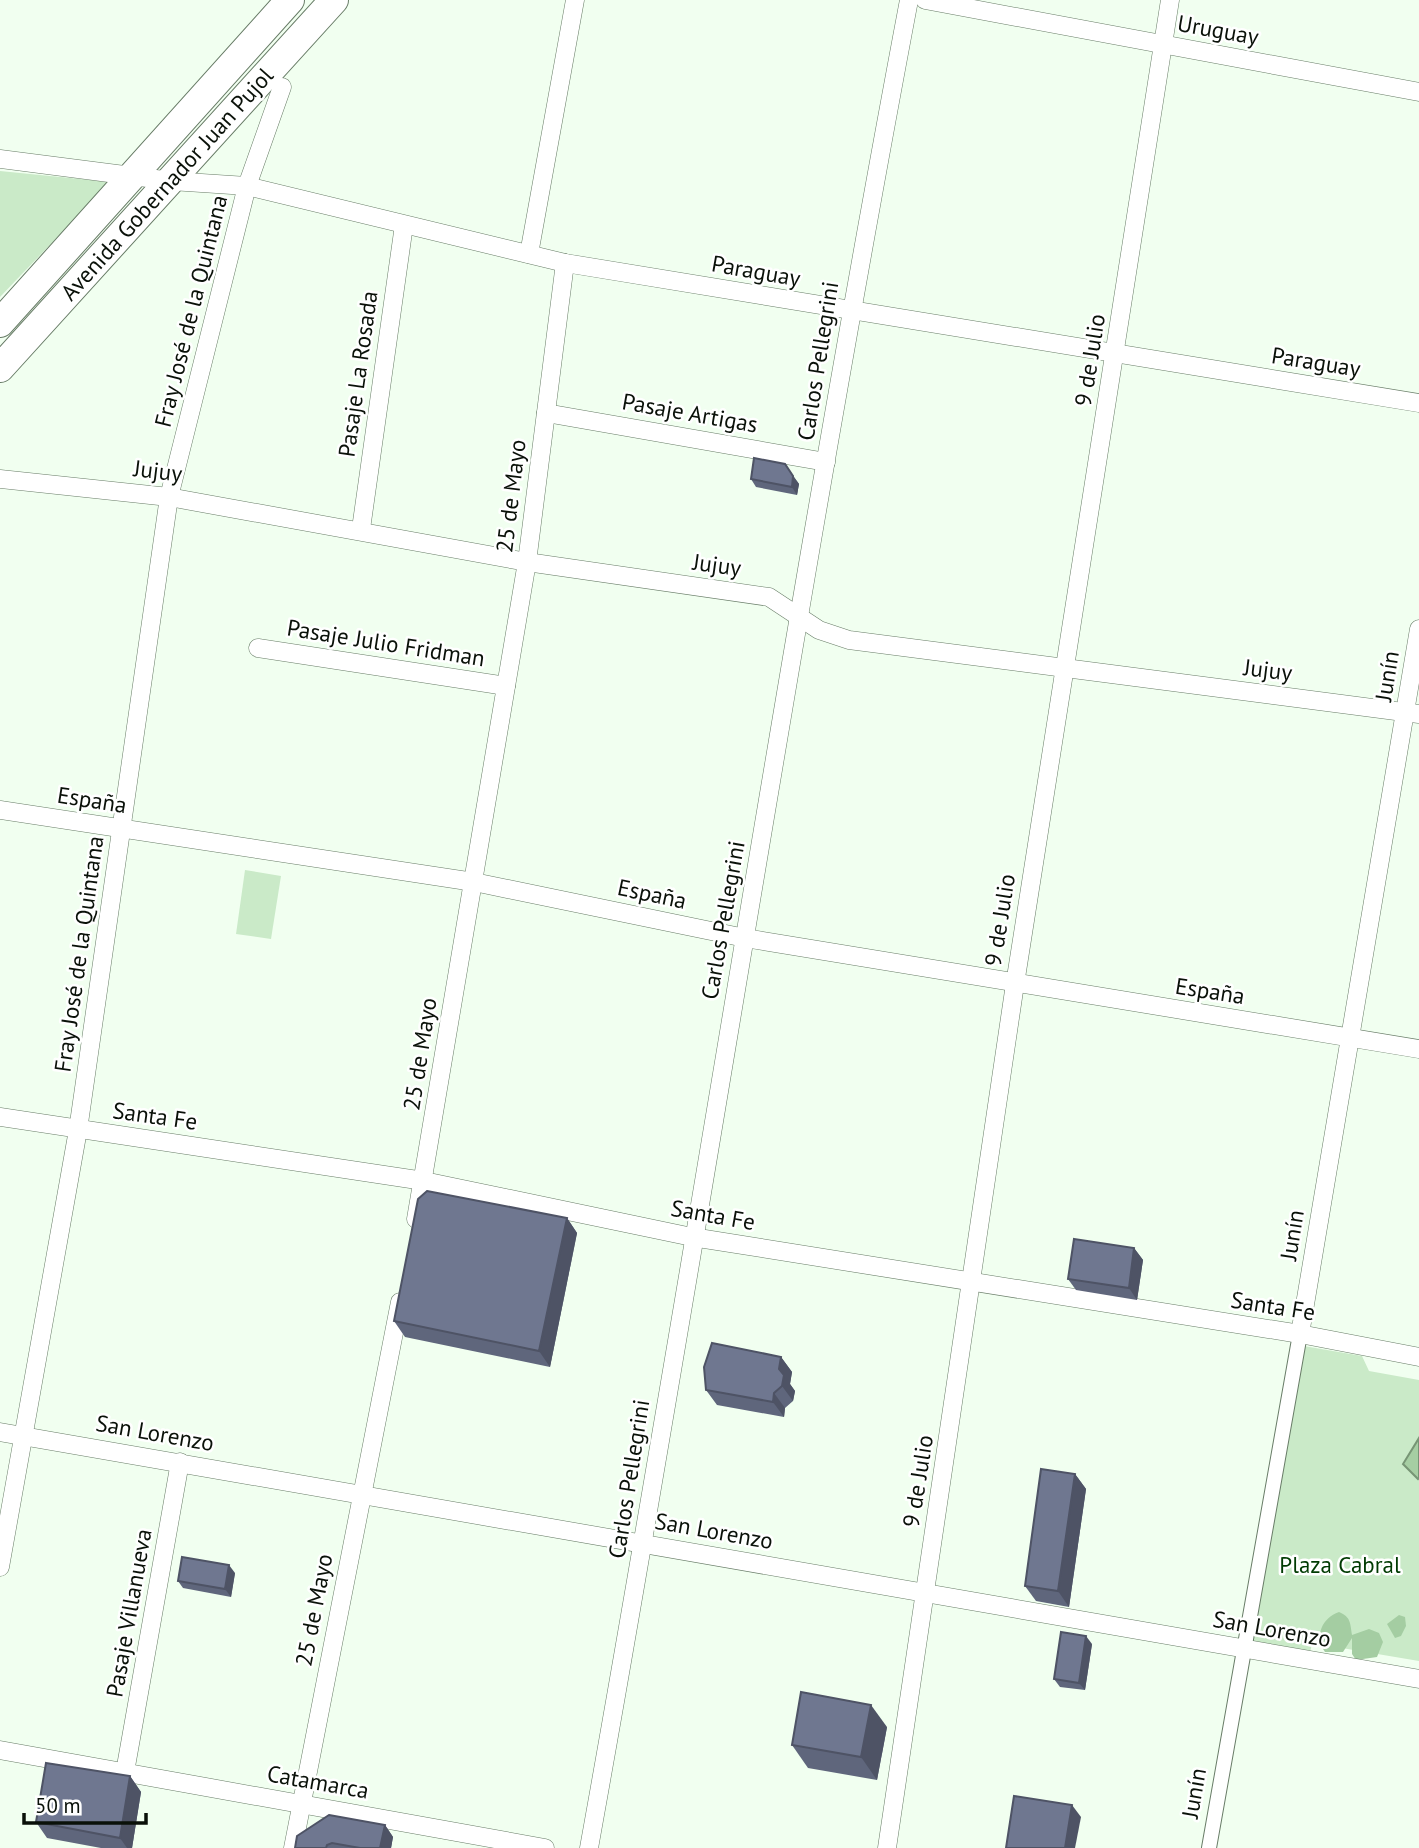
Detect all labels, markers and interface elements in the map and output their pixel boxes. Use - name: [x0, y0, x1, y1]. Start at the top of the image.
- street label: Uruguay: [1175, 8, 1261, 51]
- street label: Avenida Gobernador Juan Pujol: [54, 61, 279, 306]
- street label: Fray José de la Quintana: [148, 192, 233, 430]
- street label: Paraguay: [709, 248, 803, 293]
- street label: Carlos Pellegrini: [791, 279, 844, 442]
- street label: Pasaje La Rosada: [332, 289, 384, 459]
- street label: 9 de Julio: [1068, 312, 1111, 408]
- street label: Paraguay: [1270, 340, 1363, 383]
- street label: Pasaje Artigas: [620, 386, 760, 439]
- street label: 25 de Mayo: [489, 438, 532, 554]
- street label: Jujuy: [131, 453, 184, 488]
- street label: Jujuy: [690, 547, 743, 582]
- street label: Pasaje Julio Fridman: [285, 613, 487, 672]
- street label: Junín: [1368, 649, 1405, 704]
- street label: Jujuy: [1241, 652, 1294, 687]
- street label: España: [55, 780, 129, 819]
- street label: Fray José de la Quintana: [48, 834, 109, 1074]
- street label: Carlos Pellegrini: [694, 838, 751, 1001]
- street label: España: [615, 872, 689, 915]
- street label: 9 de Julio: [978, 872, 1021, 968]
- street label: España: [1173, 971, 1247, 1010]
- street label: 25 de Mayo: [396, 995, 443, 1112]
- street label: Santa Fe: [111, 1095, 199, 1136]
- street label: Santa Fe: [669, 1193, 758, 1236]
- street label: Junín: [1273, 1208, 1310, 1263]
- street label: Santa Fe: [1229, 1285, 1317, 1326]
- street label: Carlos Pellegrini: [602, 1397, 655, 1560]
- street label: San Lorenzo: [94, 1408, 216, 1457]
- street label: 9 de Julio: [896, 1433, 939, 1529]
- street label: San Lorenzo: [653, 1506, 775, 1555]
- street label: Pasaje Villanueva: [99, 1526, 158, 1699]
- park label: Plaza Cabral: [1279, 1550, 1401, 1579]
- street label: 25 de Mayo: [288, 1551, 339, 1669]
- street label: San Lorenzo: [1211, 1604, 1333, 1653]
- street label: Catamarca: [265, 1758, 371, 1805]
- street label: Junín: [1175, 1766, 1212, 1821]
- scale bar: [24, 1782, 147, 1826]
- text: 50 m: [35, 1792, 81, 1819]

